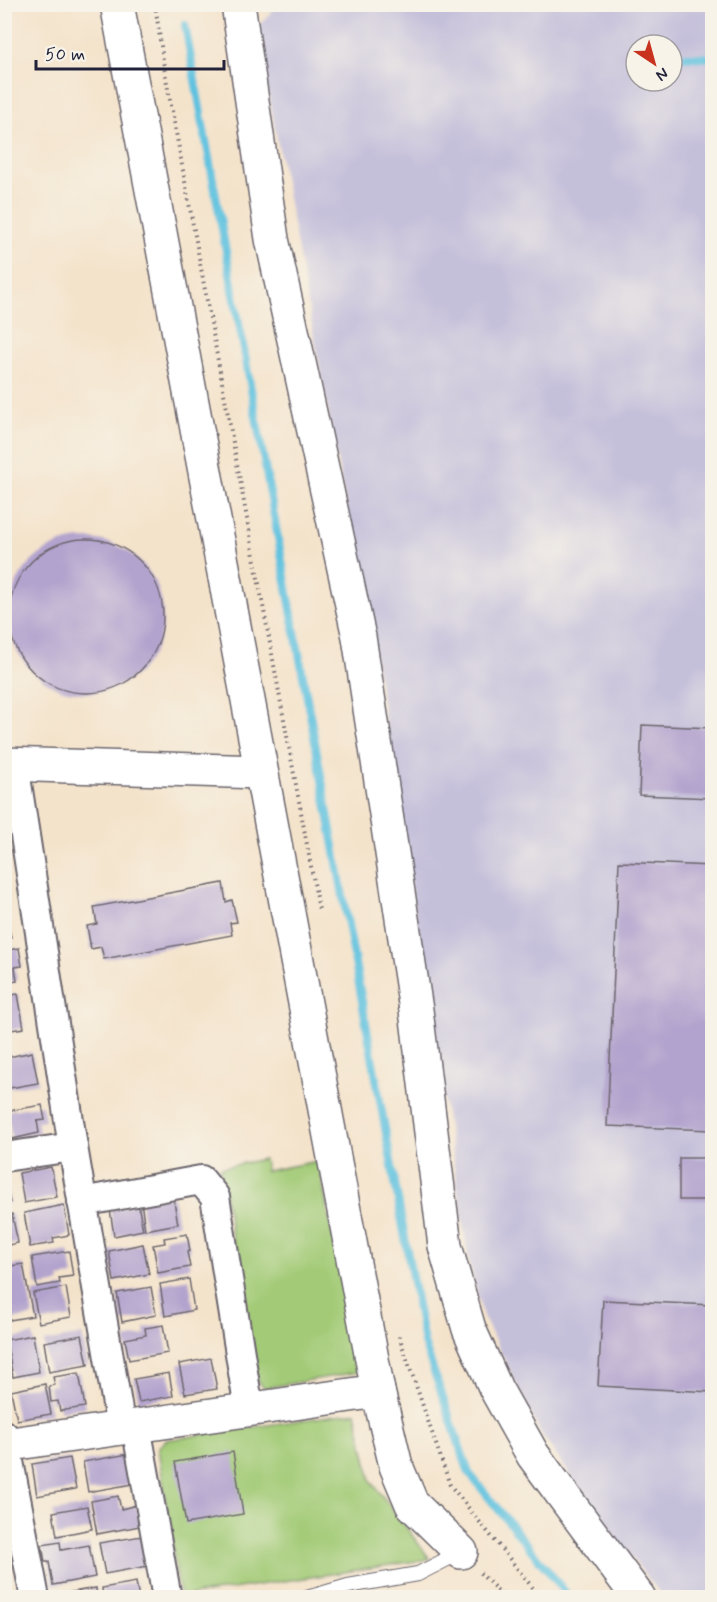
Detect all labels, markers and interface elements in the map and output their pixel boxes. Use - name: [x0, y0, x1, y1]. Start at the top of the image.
- scale bar: [36, 33, 224, 71]
- north arrow: [624, 33, 684, 93]
- text: 50 m: [45, 43, 85, 67]
- text: N: [651, 62, 672, 86]

